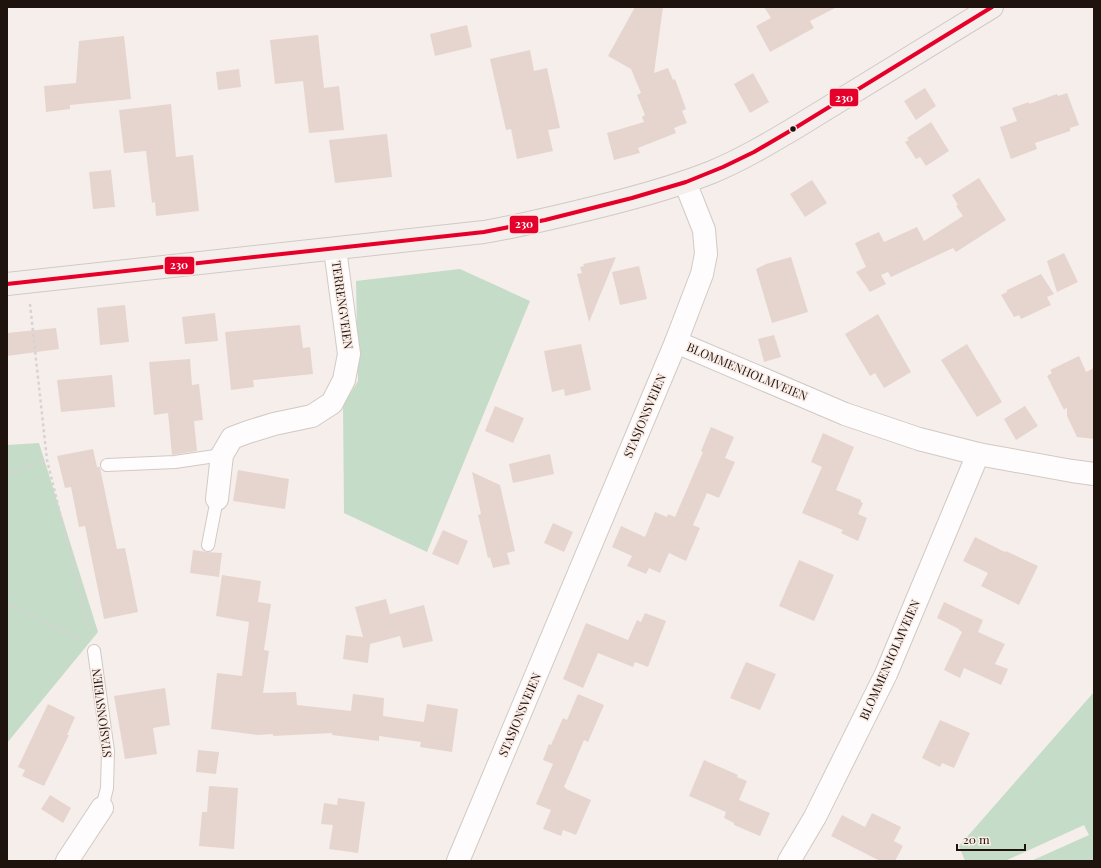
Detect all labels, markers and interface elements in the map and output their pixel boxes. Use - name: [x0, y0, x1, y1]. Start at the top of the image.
- line badge: 230: [829, 88, 859, 107]
- text: 230: [835, 90, 853, 105]
- unlabelled marker: [788, 124, 798, 134]
- line badge: 230: [509, 215, 539, 234]
- text: 230: [515, 216, 533, 231]
- line badge: 230: [164, 256, 195, 275]
- text: 230: [170, 257, 188, 272]
- street label: TERRENGVEIEN: [329, 260, 357, 351]
- street label: BLOMMENHOLMVEIEN: [684, 338, 811, 404]
- street label: STASJONSVEIEN: [619, 371, 669, 460]
- street label: BLOMMENHOLMVEIEN: [855, 597, 923, 722]
- street label: STASJONSVEIEN: [88, 667, 114, 759]
- street label: STASJONSVEIEN: [494, 670, 544, 759]
- scale bar: [957, 826, 1025, 852]
- text: 20 m: [963, 831, 990, 847]

